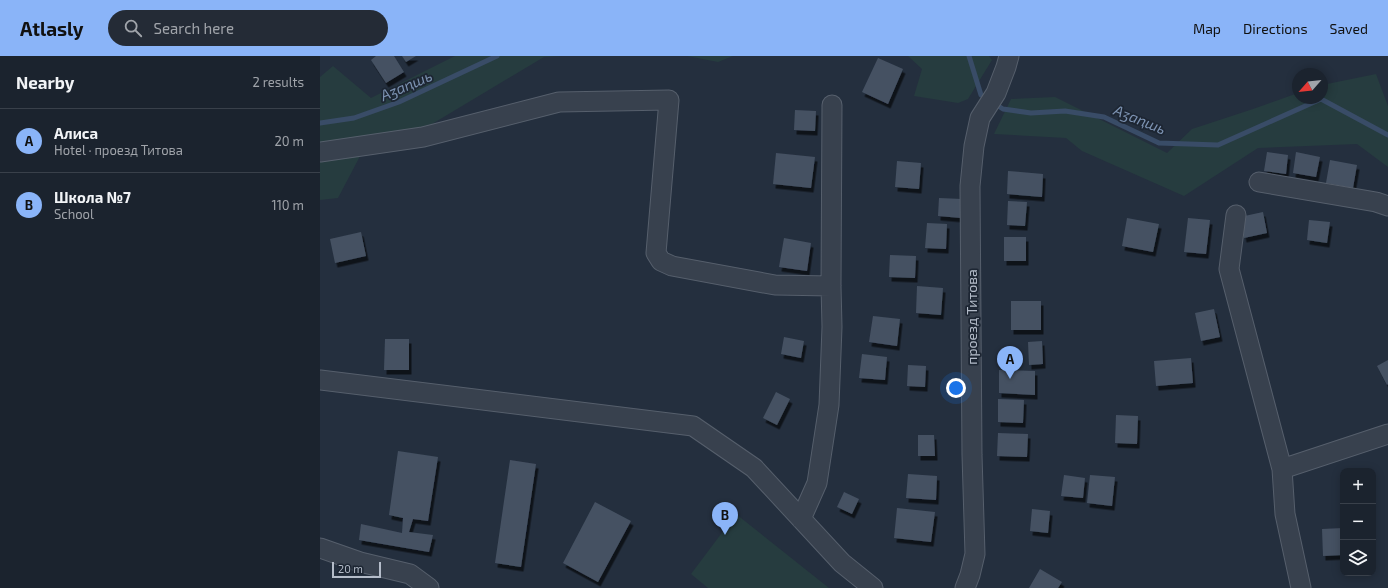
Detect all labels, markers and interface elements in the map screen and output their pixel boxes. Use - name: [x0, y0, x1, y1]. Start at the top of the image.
- search box: [108, 10, 388, 46]
- text: Atlasly: [20, 17, 84, 40]
- icon: search: [122, 17, 144, 39]
- text: Search here: [154, 19, 234, 37]
- text: Map: [1193, 20, 1221, 37]
- text: Directions: [1243, 20, 1308, 37]
- text: Saved: [1330, 20, 1368, 37]
- water label: Аӡаԥшь: [376, 66, 435, 104]
- north arrow: [1292, 68, 1328, 104]
- text: Nearby: [16, 72, 74, 92]
- text: 2 results: [252, 74, 304, 90]
- water label: Аӡаԥшь: [1110, 100, 1169, 138]
- text: Алиса: [54, 124, 98, 142]
- text: A: [25, 133, 33, 149]
- text: 20 m: [275, 133, 304, 149]
- text: Hotel · проезд Титова: [54, 142, 183, 158]
- text: Школа №7: [54, 188, 131, 206]
- text: B: [25, 197, 33, 213]
- text: 110 m: [272, 197, 304, 213]
- text: School: [54, 206, 94, 222]
- street label: проезд Титова: [963, 269, 980, 365]
- pin: A: [997, 346, 1023, 379]
- your location: [946, 378, 966, 398]
- map controls: [1340, 468, 1376, 576]
- button: +: [1340, 468, 1376, 504]
- pin: B: [712, 502, 738, 535]
- button: −: [1340, 504, 1376, 540]
- button: layers: [1340, 540, 1376, 576]
- scale bar: [332, 560, 381, 579]
- text: 20 m: [338, 562, 363, 575]

